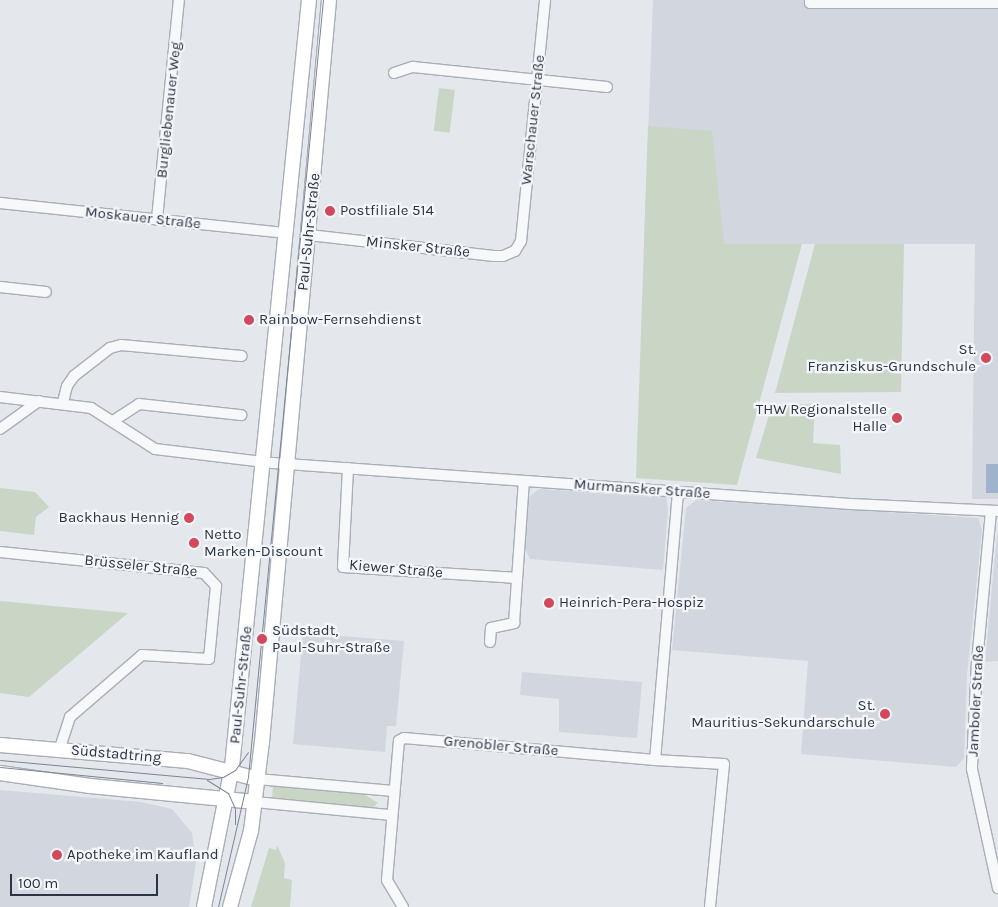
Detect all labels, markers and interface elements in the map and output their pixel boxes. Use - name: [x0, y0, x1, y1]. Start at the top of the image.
- street label: Burgliebenauer Weg: [153, 41, 185, 179]
- street label: Warschauer Straße: [517, 54, 549, 186]
- street label: Paul-Suhr-Straße: [294, 172, 324, 292]
- place label: Postfiliale 514: [340, 202, 434, 220]
- street label: Moskauer Straße: [84, 203, 202, 233]
- marker: Postfiliale 514: [324, 205, 336, 217]
- street label: Minsker Straße: [365, 233, 471, 261]
- place label: Rainbow-Fernsehdienst: [259, 311, 421, 329]
- marker: Rainbow-Fernsehdienst: [243, 314, 255, 326]
- place label: St. Franziskus-Grundschule: [808, 340, 976, 375]
- marker: St. Franziskus-Grundschule: [980, 352, 992, 364]
- place label: THW Regionalstelle Halle: [756, 400, 887, 435]
- marker: THW Regionalstelle Halle: [891, 412, 903, 424]
- street label: Murmansker Straße: [573, 475, 711, 503]
- place label: Backhaus Hennig: [59, 509, 179, 527]
- marker: Backhaus Hennig: [183, 512, 195, 524]
- place label: Netto Marken-Discount: [204, 525, 323, 560]
- marker: Netto Marken-Discount: [188, 537, 200, 549]
- street label: Brüsseler Straße: [84, 551, 198, 581]
- street label: Kiewer Straße: [348, 556, 444, 582]
- place label: Heinrich-Pera-Hospiz: [559, 594, 704, 612]
- marker: Heinrich-Pera-Hospiz: [543, 597, 555, 609]
- place label: Südstadt, Paul-Suhr-Straße: [272, 621, 390, 656]
- street label: Paul-Suhr-Straße: [226, 625, 256, 745]
- marker: Südstadt, Paul-Suhr-Straße: [256, 633, 268, 645]
- street label: Jamboler Straße: [964, 645, 988, 757]
- place label: St. Mauritius-Sekundarschule: [691, 696, 875, 731]
- marker: St. Mauritius-Sekundarschule: [879, 708, 891, 720]
- street label: Grenobler Straße: [443, 732, 559, 760]
- street label: Südstadtring: [70, 741, 162, 767]
- place label: Apotheke im Kaufland: [67, 846, 219, 864]
- marker: Apotheke im Kaufland: [51, 849, 63, 861]
- scale bar: [12, 864, 160, 896]
- text: 100 m: [18, 874, 58, 892]

